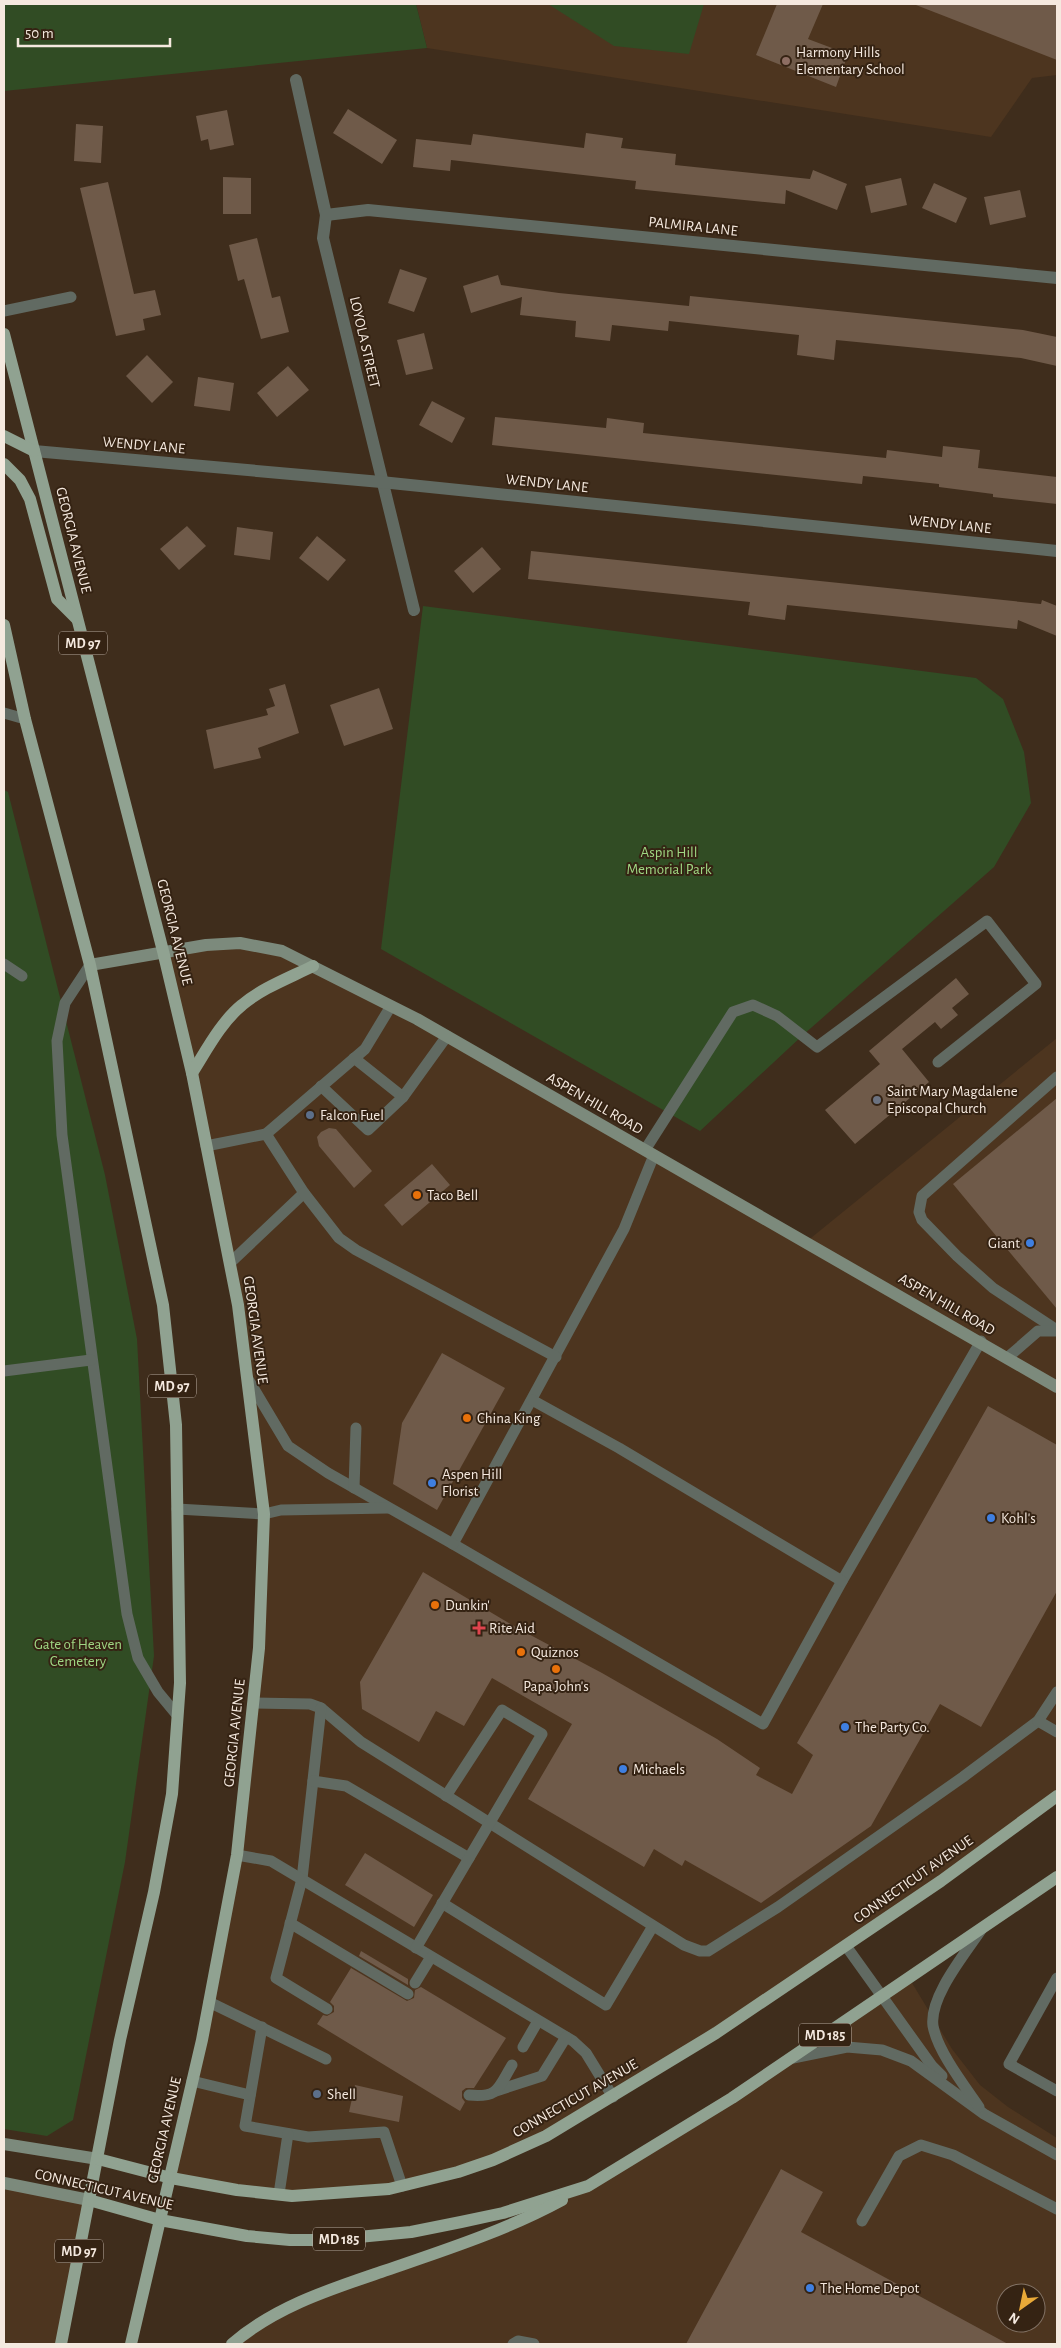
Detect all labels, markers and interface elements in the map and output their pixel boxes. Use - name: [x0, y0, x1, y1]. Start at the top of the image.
- scale bar: [18, 15, 170, 47]
- text: 50 m: [25, 26, 54, 41]
- place label: Harmony Hills Elementary School: [796, 45, 905, 77]
- marker: Harmony Hills Elementary School: [780, 55, 792, 67]
- street label: PALMIRA LANE: [648, 214, 738, 239]
- street label: LOYOLA STREET: [347, 295, 382, 390]
- street label: WENDY LANE: [102, 434, 186, 457]
- street label: WENDY LANE: [505, 472, 589, 495]
- street label: GEORGIA AVENUE: [53, 486, 94, 595]
- street label: WENDY LANE: [908, 513, 992, 536]
- road number: MD 97: [59, 632, 107, 654]
- park label: Aspin Hill Memorial Park: [626, 845, 712, 877]
- street label: GEORGIA AVENUE: [154, 878, 195, 987]
- street label: ASPEN HILL ROAD: [544, 1070, 646, 1137]
- place label: Saint Mary Magdalene Episcopal Church: [887, 1084, 1018, 1116]
- marker: Saint Mary Magdalene Episcopal Church: [871, 1094, 883, 1106]
- place label: Falcon Fuel: [320, 1108, 384, 1123]
- marker: Falcon Fuel: [304, 1109, 316, 1121]
- place label: Taco Bell: [427, 1188, 478, 1203]
- marker: Taco Bell: [411, 1189, 423, 1201]
- place label: Giant: [988, 1236, 1020, 1251]
- marker: Giant: [1024, 1237, 1036, 1249]
- street label: ASPEN HILL ROAD: [896, 1271, 998, 1338]
- street label: GEORGIA AVENUE: [241, 1275, 271, 1385]
- road number: MD 97: [148, 1374, 196, 1398]
- place label: China King: [477, 1411, 541, 1426]
- marker: China King: [461, 1412, 473, 1424]
- place label: Aspen Hill Florist: [442, 1467, 502, 1499]
- marker: Aspen Hill Florist: [426, 1477, 438, 1489]
- place label: Kohl's: [1001, 1511, 1036, 1526]
- marker: Kohl's: [985, 1512, 997, 1524]
- place label: Dunkin': [445, 1598, 490, 1613]
- marker: Dunkin': [429, 1599, 441, 1611]
- place label: Rite Aid: [489, 1621, 535, 1636]
- marker: Rite Aid: [473, 1622, 485, 1634]
- park label: Gate of Heaven Cemetery: [34, 1637, 122, 1669]
- place label: Quiznos: [531, 1645, 579, 1660]
- marker: Quiznos: [515, 1646, 527, 1658]
- marker: Papa John's: [550, 1663, 562, 1675]
- street label: GEORGIA AVENUE: [221, 1678, 248, 1788]
- place label: Papa John's: [523, 1679, 589, 1694]
- place label: The Party Co.: [855, 1720, 930, 1735]
- marker: The Party Co.: [839, 1721, 851, 1733]
- place label: Michaels: [633, 1762, 685, 1777]
- marker: Michaels: [617, 1763, 629, 1775]
- street label: CONNECTICUT AVENUE: [851, 1833, 976, 1926]
- road number: MD 185: [799, 2024, 851, 2046]
- street label: CONNECTICUT AVENUE: [510, 2057, 640, 2140]
- street label: GEORGIA AVENUE: [145, 2075, 184, 2185]
- place label: Shell: [327, 2087, 356, 2102]
- marker: Shell: [311, 2088, 323, 2100]
- street label: CONNECTICUT AVENUE: [33, 2166, 175, 2213]
- road number: MD 185: [313, 2228, 365, 2250]
- road number: MD 97: [55, 2240, 103, 2262]
- place label: The Home Depot: [820, 2281, 920, 2296]
- marker: The Home Depot: [804, 2282, 816, 2294]
- north arrow: [996, 2283, 1046, 2333]
- text: N: [1007, 2310, 1022, 2327]

